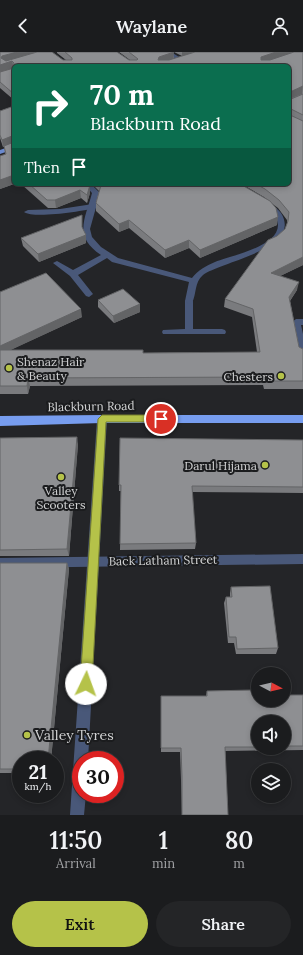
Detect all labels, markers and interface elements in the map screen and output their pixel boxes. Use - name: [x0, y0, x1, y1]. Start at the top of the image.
- icon: back: [12, 15, 34, 37]
- text: Waylane: [116, 15, 187, 38]
- icon: person: [269, 15, 291, 37]
- text: 70 m: [90, 77, 154, 113]
- icon: right: [24, 80, 76, 132]
- text: Blackburn Road: [90, 112, 221, 135]
- icon: arrive: [68, 156, 90, 178]
- text: Then: [24, 158, 60, 177]
- place label: Shenaz Hair & Beauty: [17, 354, 85, 383]
- marker: Shenaz Hair & Beauty: [4, 363, 14, 373]
- place label: Chesters: [223, 369, 273, 384]
- marker: Chesters: [276, 371, 286, 381]
- street label: Blackburn Road: [47, 398, 135, 414]
- pin: [144, 402, 178, 436]
- icon: arrive: [150, 408, 172, 430]
- place label: Darul Hijama: [184, 458, 257, 473]
- marker: Darul Hijama: [260, 460, 270, 470]
- marker: Valley Scooters: [56, 472, 66, 482]
- place label: Valley Scooters: [36, 483, 86, 512]
- street label: Back Latham Street: [108, 552, 218, 568]
- position arrow: [65, 663, 107, 705]
- north arrow: [251, 667, 291, 707]
- map controls: [251, 667, 291, 803]
- button: sound: [251, 715, 291, 755]
- place label: Valley Tyres: [34, 726, 114, 744]
- marker: Valley Tyres: [22, 730, 32, 740]
- speed limit sign: 30: [72, 751, 124, 803]
- text: 21: [29, 759, 47, 784]
- button: layers: [251, 763, 291, 803]
- text: km/h: [24, 780, 52, 793]
- text: 11:50: [50, 825, 102, 856]
- text: 1: [159, 825, 168, 856]
- text: 80: [225, 825, 253, 856]
- text: Arrival: [56, 855, 96, 872]
- text: min: [152, 855, 175, 872]
- text: m: [233, 855, 245, 872]
- button: Exit: [12, 901, 148, 947]
- button: Share: [156, 901, 291, 947]

